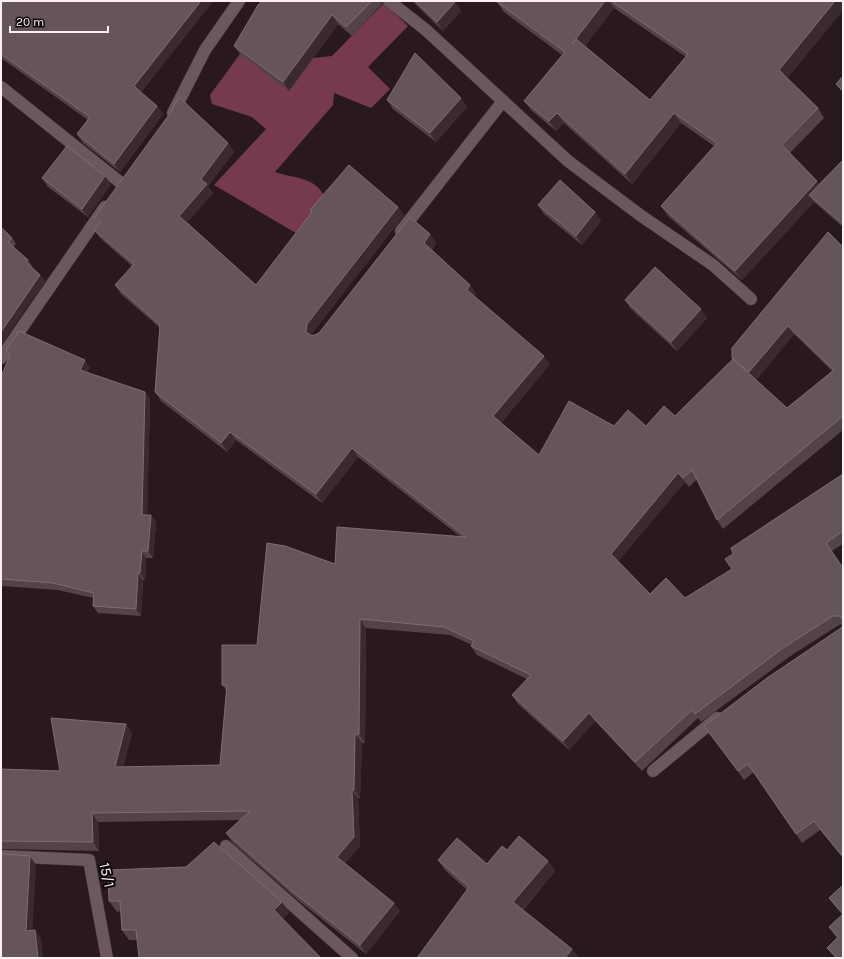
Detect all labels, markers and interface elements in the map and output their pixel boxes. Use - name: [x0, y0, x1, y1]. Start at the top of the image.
- scale bar: [10, 8, 108, 34]
- text: 20 m: [16, 15, 44, 29]
- street label: 15/1: [95, 861, 119, 889]

